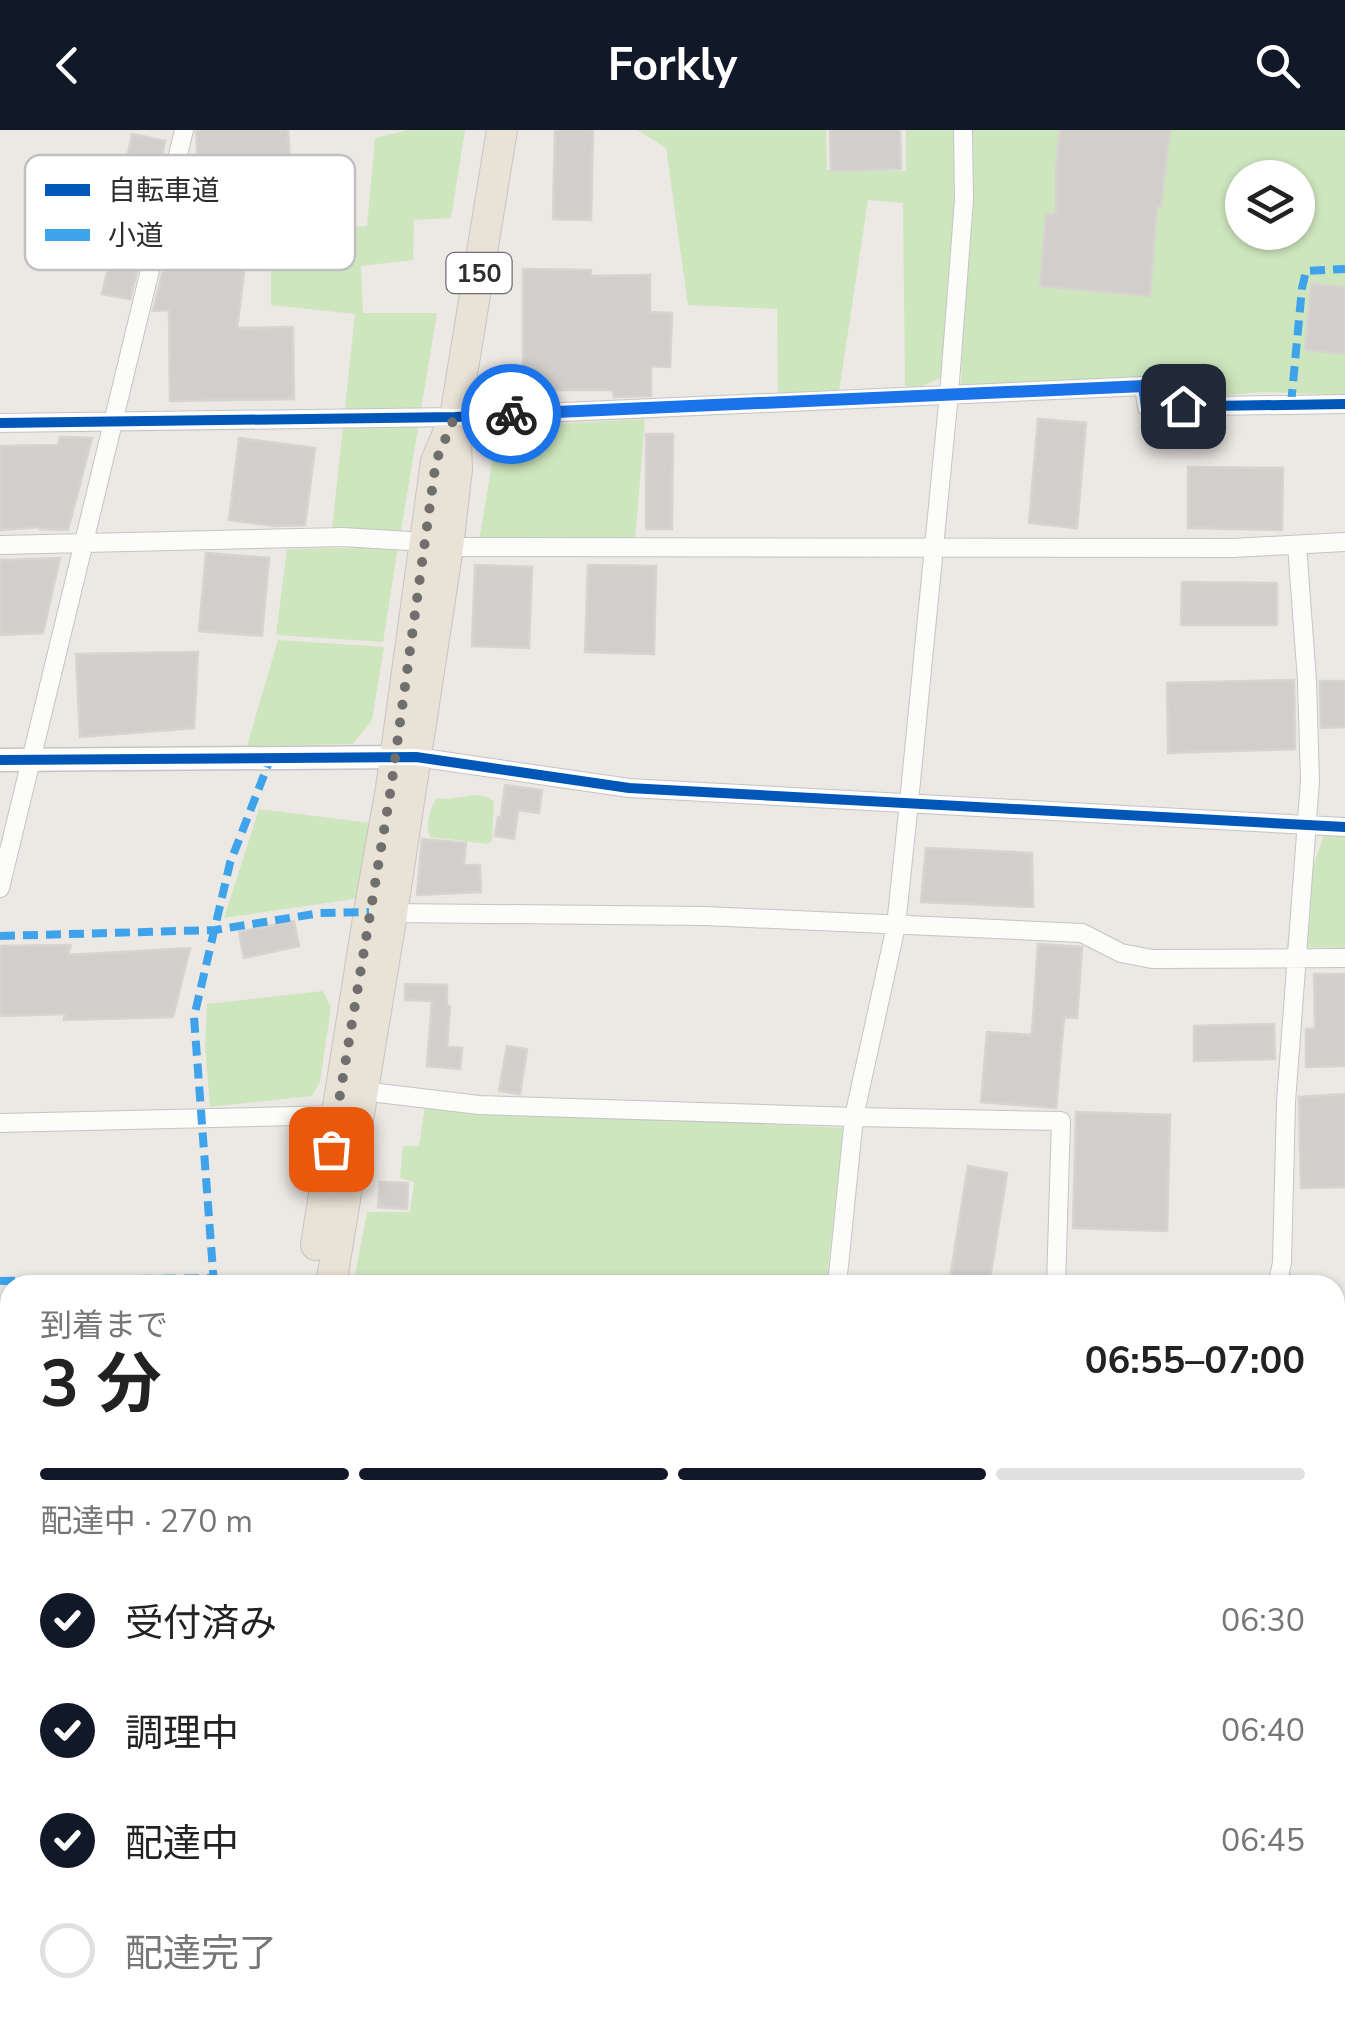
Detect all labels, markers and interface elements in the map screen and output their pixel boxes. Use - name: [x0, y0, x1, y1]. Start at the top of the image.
- text: Forkly: [608, 35, 737, 96]
- icon: back: [40, 38, 95, 93]
- icon: search: [1250, 38, 1305, 93]
- legend: [25, 155, 355, 270]
- map controls: [1225, 160, 1315, 250]
- button: layers: [1225, 160, 1315, 250]
- text: 自転車道: [108, 172, 220, 210]
- text: 小道: [108, 217, 164, 255]
- road number: 150: [446, 253, 512, 293]
- courier: [461, 364, 561, 464]
- pin: [1141, 364, 1226, 449]
- icon: home: [1156, 379, 1211, 434]
- icon: bike: [484, 387, 539, 442]
- pin: [289, 1107, 374, 1192]
- icon: bag: [304, 1122, 359, 1177]
- text: 到着まで: [40, 1304, 168, 1347]
- text: 06:55–07:00: [1085, 1335, 1305, 1386]
- text: 3 分: [40, 1340, 162, 1429]
- text: 配達中 · 270 m: [40, 1500, 253, 1543]
- icon: check: [40, 1593, 95, 1648]
- text: 受付済み: [125, 1598, 277, 1649]
- text: 06:30: [1221, 1599, 1305, 1642]
- icon: check: [40, 1703, 95, 1758]
- text: 調理中: [125, 1708, 239, 1759]
- text: 06:40: [1221, 1709, 1305, 1752]
- icon: check: [40, 1813, 95, 1868]
- text: 配達中: [125, 1818, 239, 1869]
- text: 06:45: [1221, 1819, 1305, 1862]
- text: 配達完了: [125, 1928, 277, 1979]

